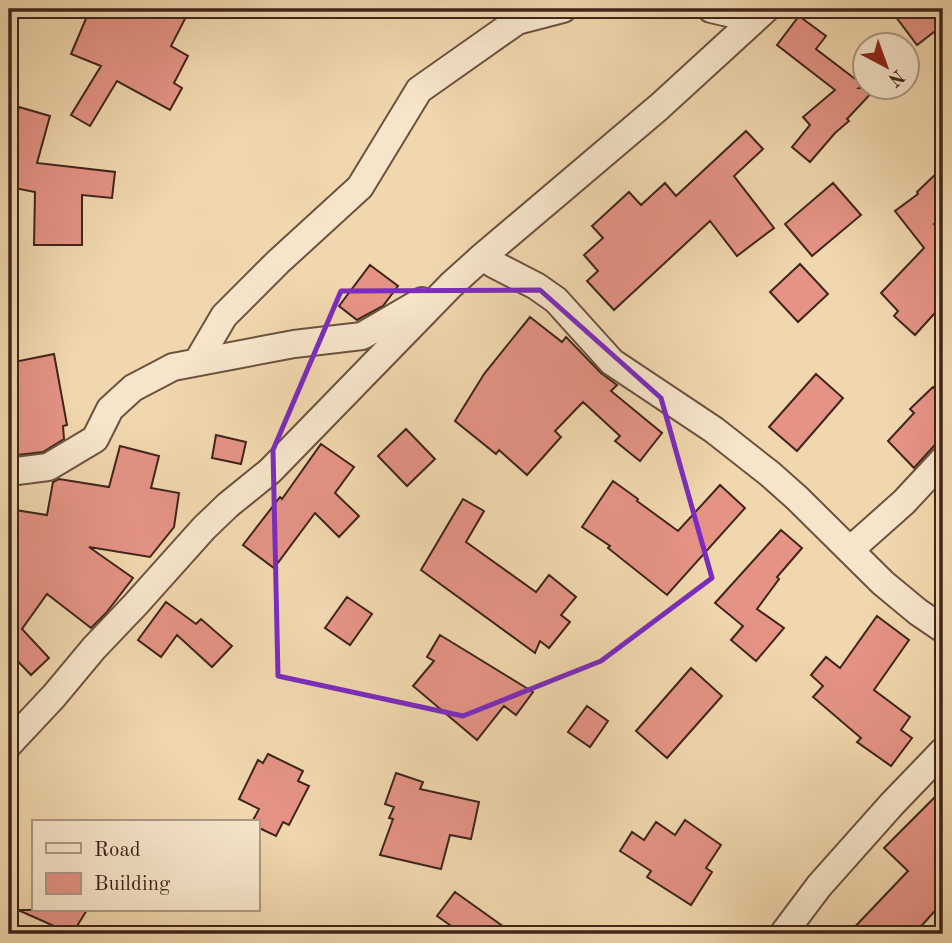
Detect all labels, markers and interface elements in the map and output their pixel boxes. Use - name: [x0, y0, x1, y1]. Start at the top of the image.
- north arrow: [850, 32, 920, 102]
- text: N: [883, 65, 907, 89]
- legend: [32, 820, 259, 912]
- text: Road: [94, 840, 141, 861]
- text: Building: [94, 874, 171, 895]

